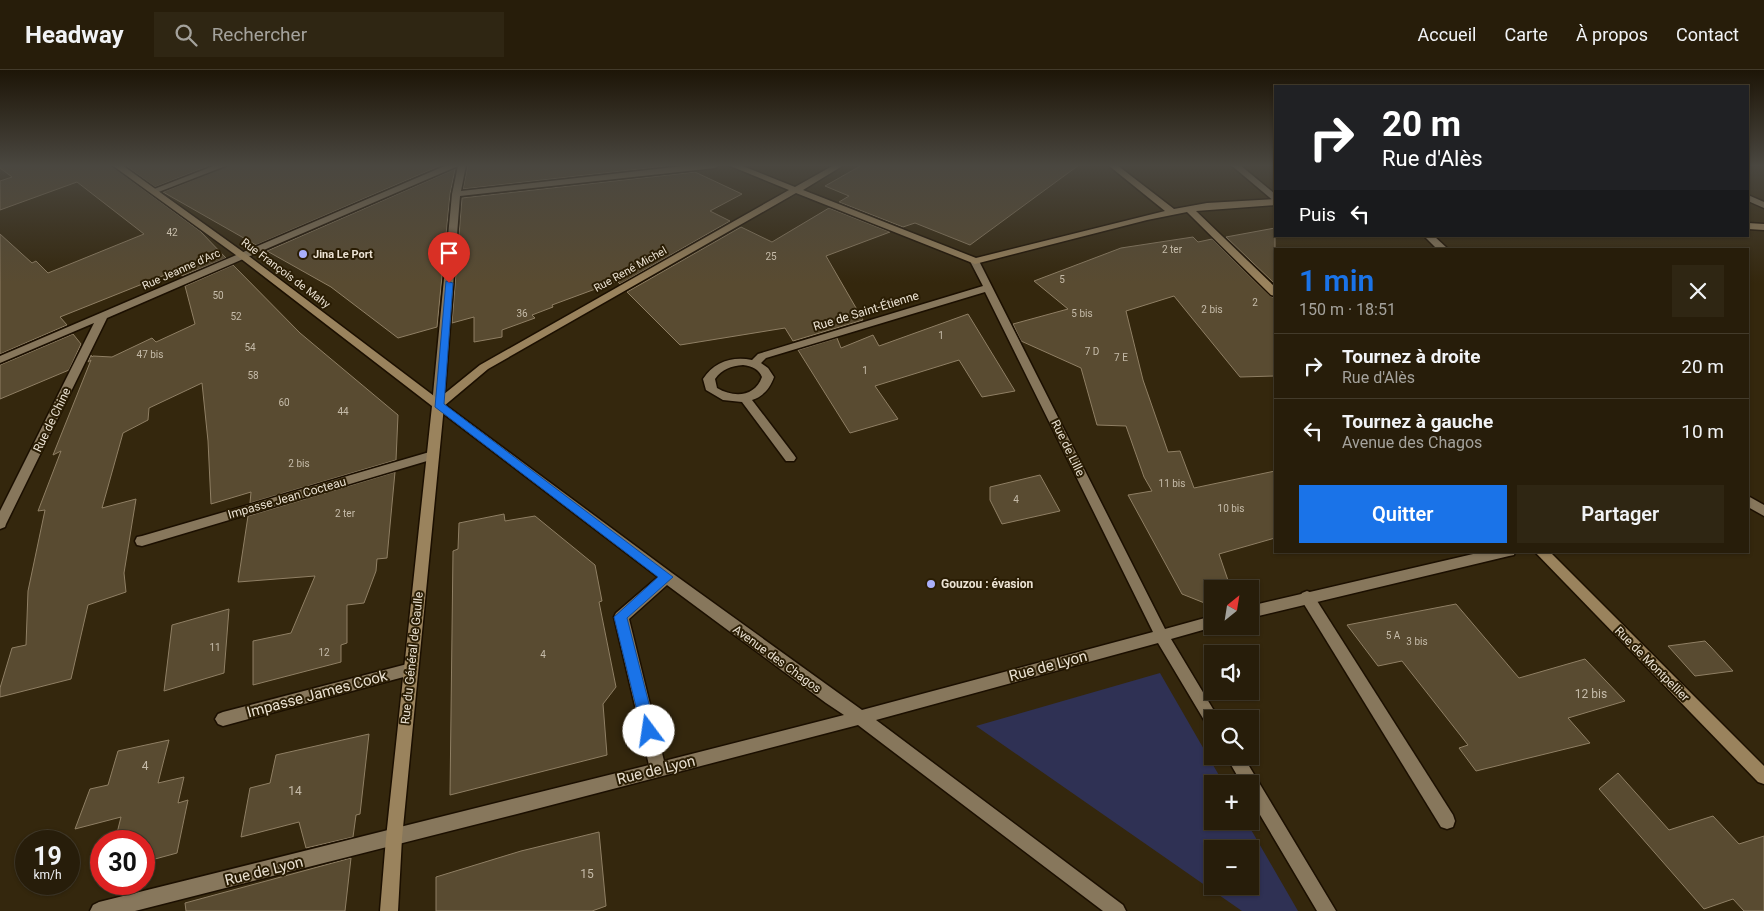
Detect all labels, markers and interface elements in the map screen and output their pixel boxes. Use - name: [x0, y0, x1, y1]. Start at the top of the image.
- search box: [154, 12, 504, 57]
- text: Headway: [25, 21, 124, 49]
- icon: search: [172, 21, 200, 49]
- text: Rechercher: [212, 23, 307, 46]
- text: Accueil: [1418, 24, 1476, 45]
- text: Carte: [1504, 24, 1548, 45]
- text: À propos: [1576, 24, 1648, 45]
- text: Contact: [1676, 24, 1739, 45]
- text: 20 m: [1382, 104, 1461, 145]
- icon: right: [1299, 105, 1364, 170]
- text: Rue d'Alès: [1382, 146, 1483, 171]
- icon: left: [1346, 200, 1374, 228]
- text: Puis: [1299, 203, 1336, 226]
- house number: 42: [166, 227, 178, 238]
- pin: [428, 232, 470, 283]
- street label: Rue François de Mahy: [239, 236, 333, 311]
- icon: arrive: [435, 239, 463, 267]
- street label: Rue René Michel: [592, 244, 669, 295]
- house number: 2 ter: [1162, 244, 1183, 255]
- street label: Rue Jeanne d'Arc: [140, 246, 222, 292]
- marker: Jina Le Port: [297, 248, 309, 260]
- place label: Jina Le Port: [313, 248, 373, 261]
- house number: 25: [765, 251, 777, 262]
- text: 1 min: [1299, 263, 1374, 298]
- button: close: [1672, 265, 1724, 317]
- house number: 5: [1059, 274, 1065, 285]
- street label: Rue de Saint-Étienne: [811, 287, 920, 334]
- house number: 50: [212, 290, 224, 301]
- house number: 2: [1252, 297, 1258, 308]
- text: 150 m · 18:51: [1299, 300, 1396, 319]
- house number: 2 bis: [1201, 304, 1223, 315]
- house number: 36: [516, 308, 528, 319]
- house number: 5 bis: [1071, 308, 1093, 319]
- house number: 52: [230, 311, 242, 322]
- house number: 1: [938, 330, 944, 341]
- house number: 54: [244, 342, 256, 353]
- text: Tournez à droite: [1342, 345, 1481, 368]
- house number: 7 D: [1085, 346, 1099, 357]
- house number: 47 bis: [137, 349, 163, 360]
- house number: 7 E: [1114, 352, 1128, 363]
- icon: right: [1299, 352, 1327, 380]
- text: 20 m: [1681, 355, 1724, 378]
- house number: 1: [862, 365, 868, 376]
- text: Rue d'Alès: [1342, 368, 1415, 387]
- house number: 58: [247, 370, 259, 381]
- street label: Rue de Chine: [30, 386, 74, 454]
- house number: 60: [278, 397, 290, 408]
- house number: 44: [337, 406, 349, 417]
- text: Tournez à gauche: [1342, 410, 1493, 433]
- street label: Rue de Lille: [1048, 417, 1088, 479]
- icon: left: [1299, 417, 1327, 445]
- text: 10 m: [1681, 420, 1724, 443]
- text: Avenue des Chagos: [1342, 433, 1482, 452]
- house number: 2 bis: [288, 458, 310, 469]
- street label: Impasse Jean Cocteau: [226, 474, 348, 522]
- house number: 11 bis: [1159, 478, 1185, 489]
- button: Quitter: [1299, 485, 1507, 543]
- button: Partager: [1517, 485, 1724, 543]
- house number: 4: [1013, 494, 1019, 505]
- house number: 10 bis: [1218, 503, 1244, 514]
- house number: 2 ter: [335, 508, 356, 519]
- place label: Gouzou : évasion: [941, 577, 1033, 591]
- marker: Gouzou : évasion: [925, 578, 937, 590]
- north arrow: [1204, 580, 1259, 635]
- map controls: [1204, 580, 1259, 895]
- street label: Rue du Général de Gaulle: [398, 591, 426, 725]
- street label: Avenue des Chagos: [730, 622, 824, 696]
- street label: Rue de Montpellier: [1612, 624, 1692, 704]
- house number: 5 A: [1386, 630, 1401, 641]
- house number: 3 bis: [1406, 636, 1428, 647]
- house number: 11: [209, 642, 221, 653]
- button: sound: [1204, 645, 1259, 700]
- house number: 12: [318, 647, 330, 658]
- street label: Rue de Lyon: [1007, 647, 1089, 685]
- house number: 4: [540, 649, 546, 660]
- street label: Impasse James Cook: [245, 667, 389, 721]
- house number: 12 bis: [1575, 687, 1607, 701]
- position arrow: [622, 704, 674, 756]
- button: search: [1204, 710, 1259, 765]
- street label: Rue de Lyon: [615, 752, 697, 788]
- house number: 4: [142, 759, 149, 773]
- button: +: [1204, 775, 1259, 830]
- house number: 14: [288, 784, 302, 798]
- speed limit sign: 30: [90, 830, 155, 895]
- button: −: [1204, 840, 1259, 895]
- text: 19: [33, 842, 62, 871]
- street label: Rue de Lyon: [223, 853, 305, 889]
- house number: 15: [580, 867, 594, 881]
- text: km/h: [33, 868, 62, 882]

